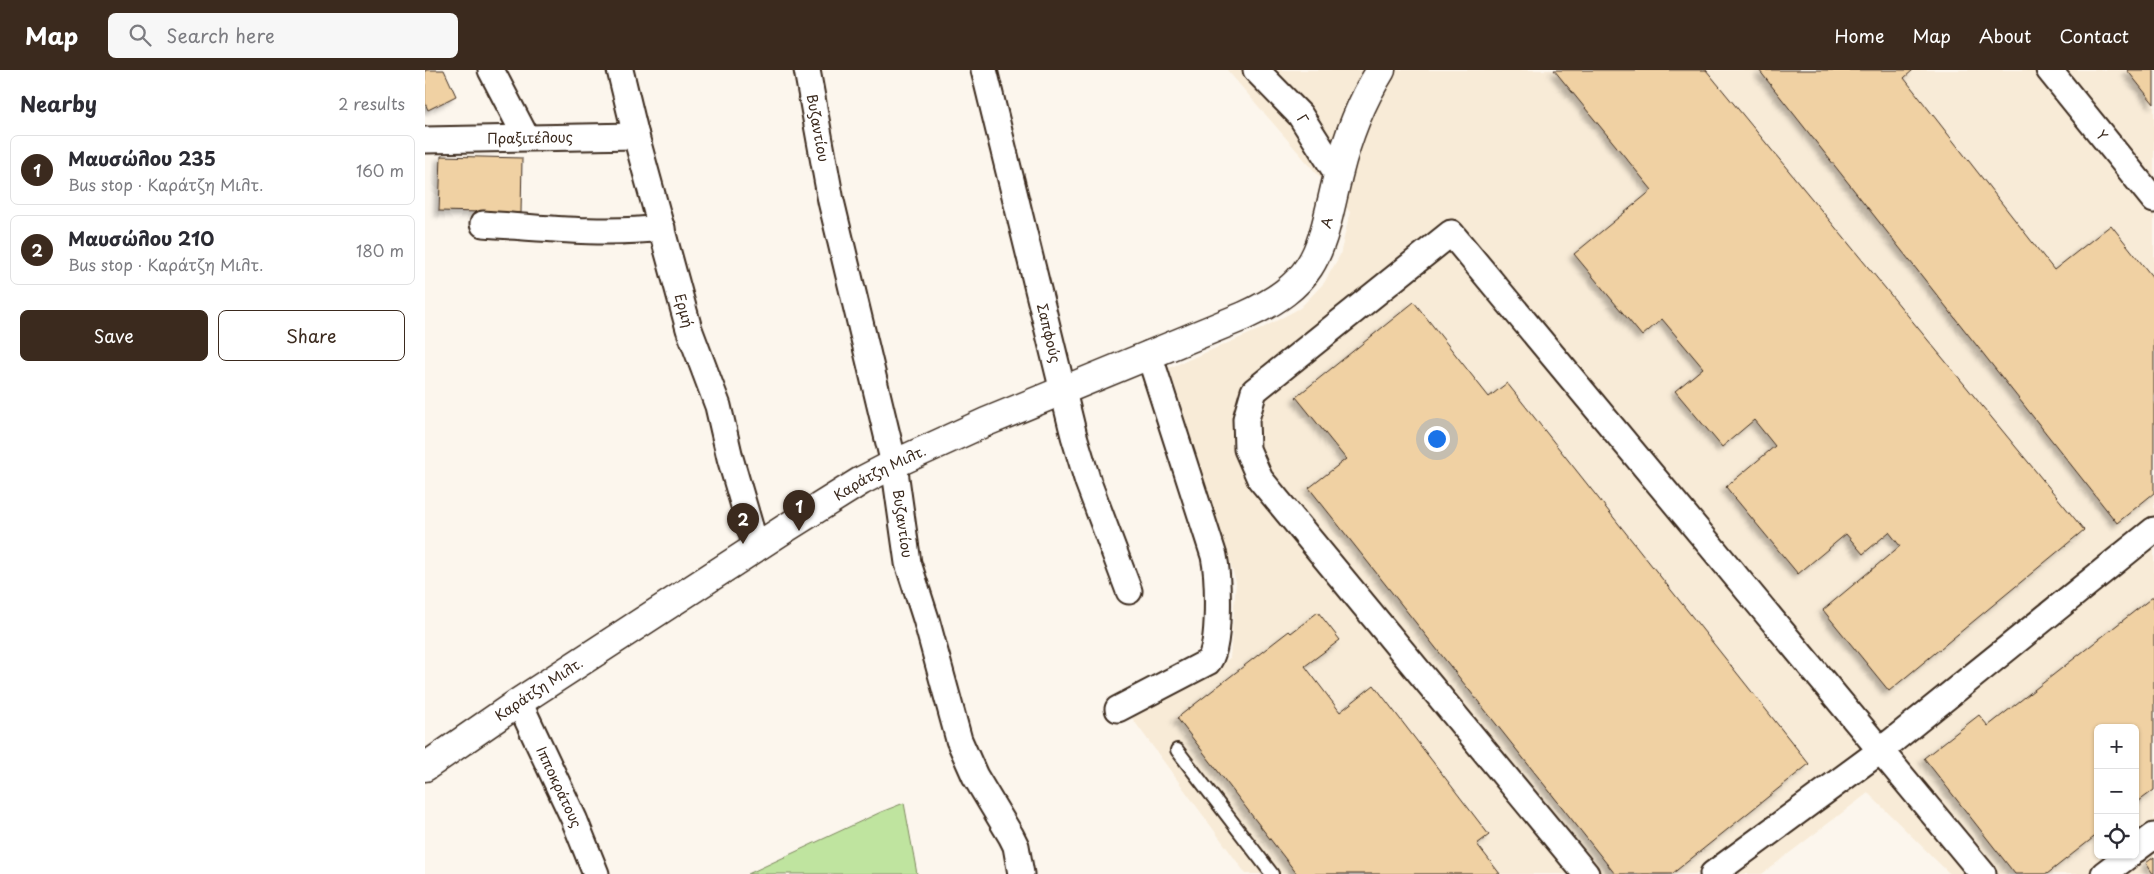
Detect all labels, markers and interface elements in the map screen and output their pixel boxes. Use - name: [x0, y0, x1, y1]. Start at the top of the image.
- search box: [108, 13, 458, 58]
- text: Map: [25, 17, 78, 53]
- icon: search: [126, 21, 154, 49]
- text: Search here: [166, 21, 275, 49]
- text: Home: [1834, 22, 1884, 49]
- text: Map: [1912, 22, 1951, 49]
- text: About: [1979, 22, 2031, 49]
- text: Contact: [2059, 22, 2129, 49]
- text: Nearby: [20, 87, 97, 119]
- text: 2 results: [338, 91, 405, 115]
- street label: Βυζαντίου: [802, 92, 835, 164]
- street label: Γ: [1292, 110, 1314, 128]
- street label: Υ: [2091, 125, 2113, 145]
- street label: Πραξιτέλους: [487, 126, 573, 149]
- text: Μαυσώλου 235: [68, 144, 216, 172]
- text: 1: [33, 158, 41, 182]
- text: 160 m: [356, 158, 404, 182]
- text: Bus stop · Καράτζη Μιλτ.: [68, 172, 263, 196]
- street label: Α: [1315, 215, 1338, 231]
- text: Μαυσώλου 210: [68, 224, 214, 252]
- text: 2: [31, 238, 43, 262]
- text: 180 m: [356, 238, 404, 262]
- text: Bus stop · Καράτζη Μιλτ.: [68, 252, 263, 276]
- street label: Ερμή: [670, 291, 699, 330]
- street label: Σαπφούς: [1032, 301, 1067, 365]
- button: Save: [20, 310, 208, 361]
- button: Share: [218, 310, 405, 361]
- your location: [1424, 426, 1450, 452]
- street label: Καράτζη Μιλτ.: [830, 440, 929, 506]
- street label: Βυζαντίου: [888, 488, 918, 559]
- pin: 1: [783, 490, 815, 531]
- pin: 2: [727, 503, 759, 544]
- street label: Καράτζη Μιλτ.: [490, 652, 587, 726]
- map controls: [2094, 724, 2139, 859]
- button: +: [2094, 724, 2139, 769]
- street label: Ιπποκράτους: [531, 743, 587, 831]
- button: −: [2094, 769, 2139, 814]
- button: locate: [2094, 814, 2139, 859]

